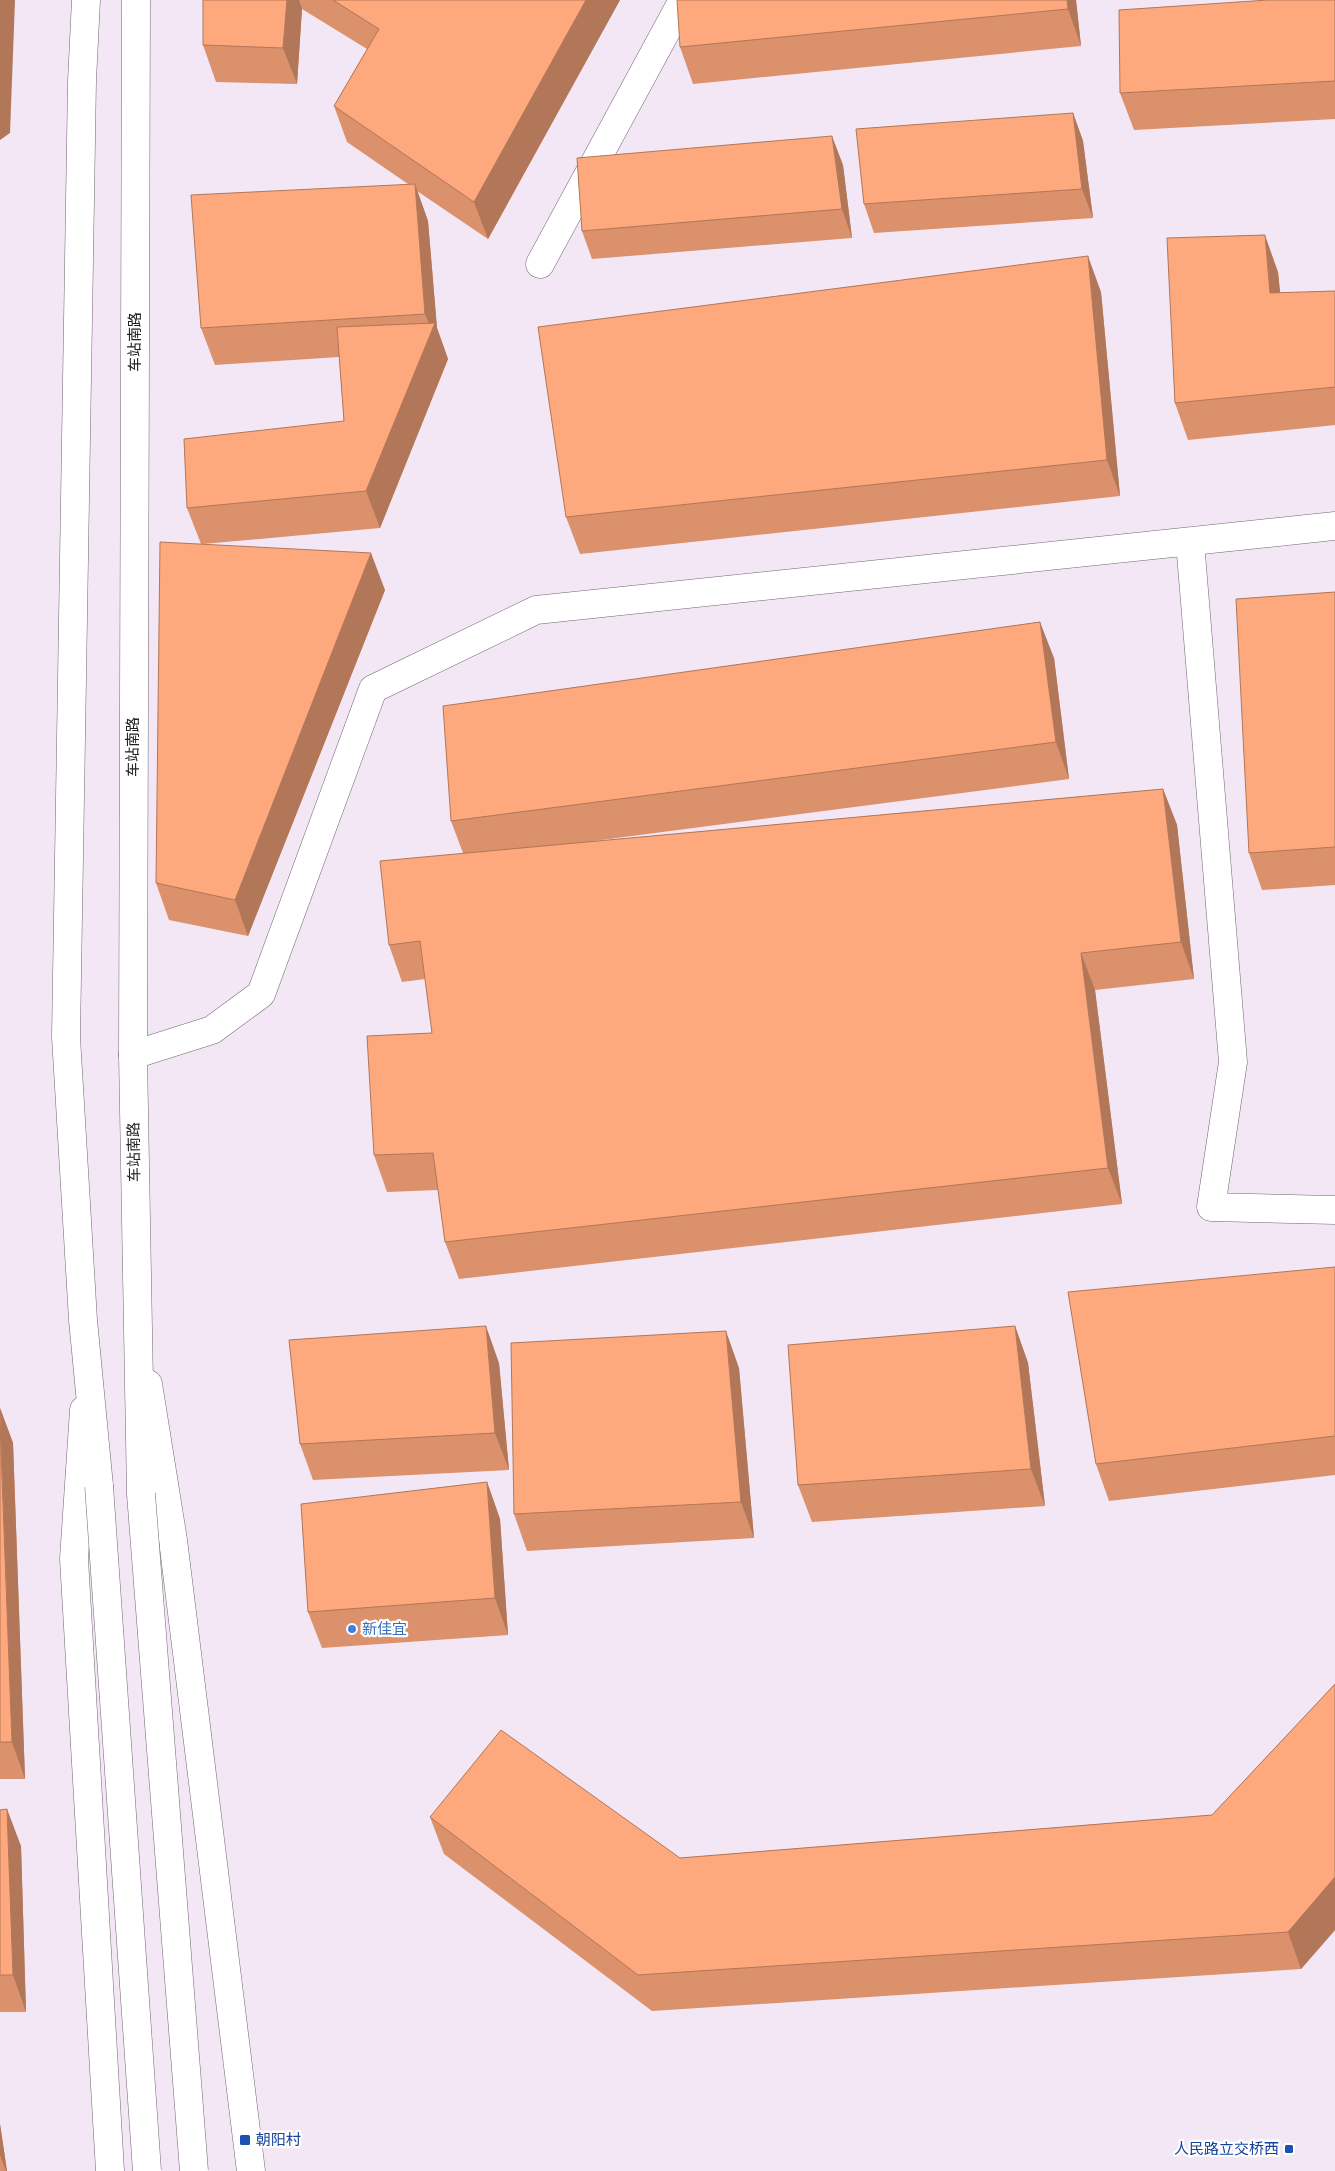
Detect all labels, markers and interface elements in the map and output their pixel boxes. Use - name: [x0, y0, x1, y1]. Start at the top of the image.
- street label: 车站南路: [126, 312, 144, 372]
- street label: 车站南路: [124, 717, 142, 777]
- street label: 车站南路: [124, 1122, 144, 1182]
- place label: 新佳宜: [362, 1620, 407, 1638]
- marker: 新佳宜: [346, 1623, 358, 1635]
- place label: 朝阳村: [256, 2131, 301, 2149]
- marker: 朝阳村: [238, 2133, 252, 2147]
- place label: 人民路立交桥西: [1174, 2140, 1279, 2158]
- marker: 人民路立交桥西: [1283, 2143, 1295, 2155]

